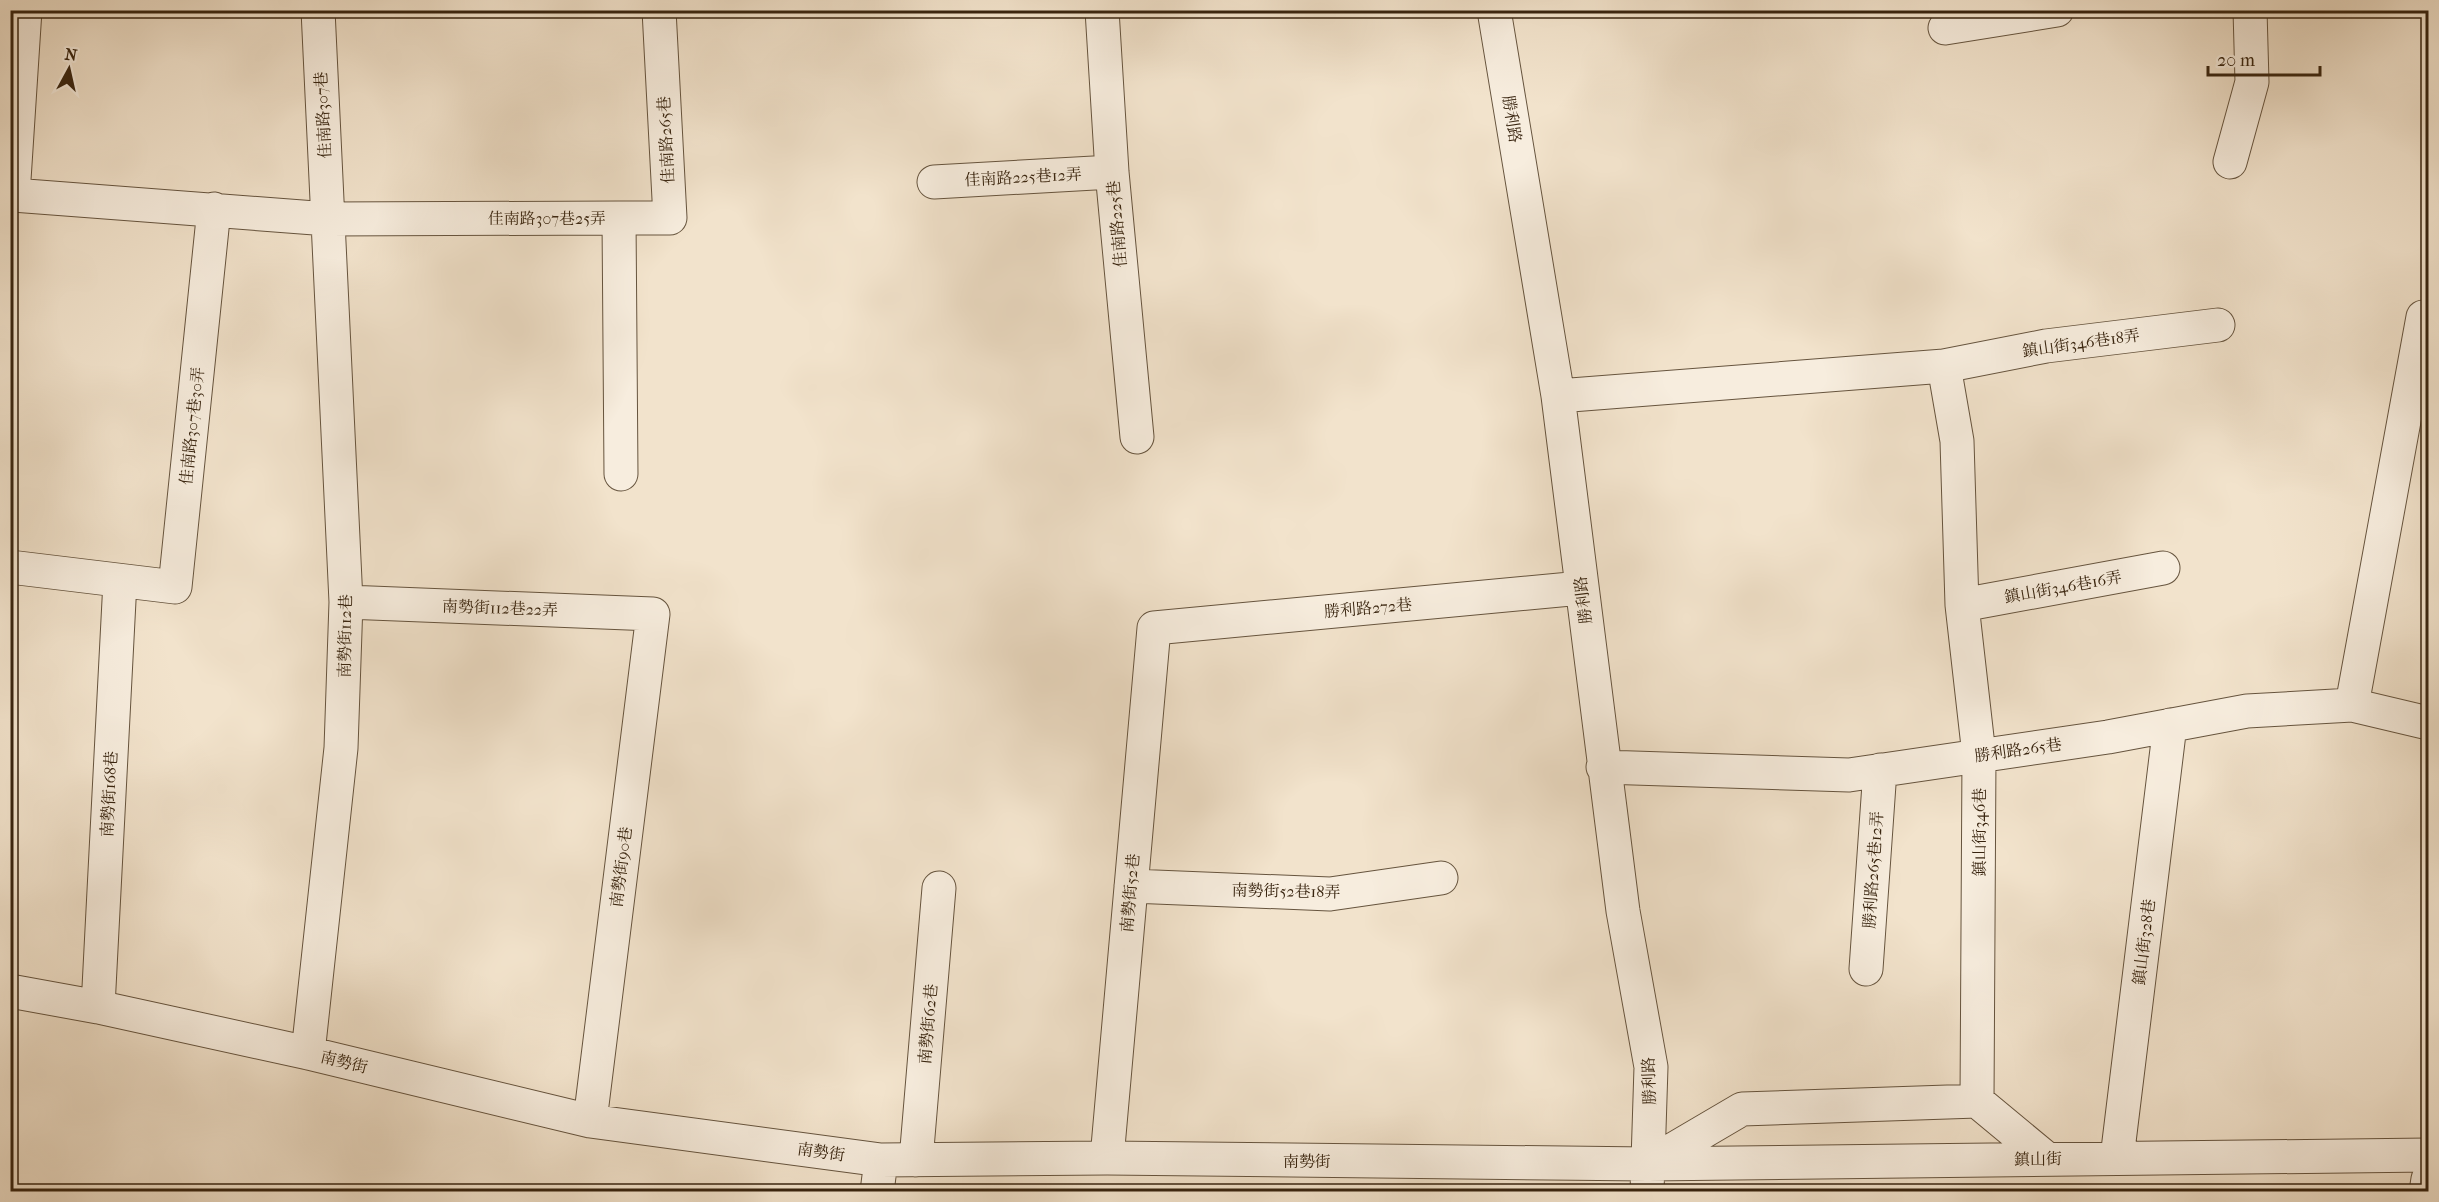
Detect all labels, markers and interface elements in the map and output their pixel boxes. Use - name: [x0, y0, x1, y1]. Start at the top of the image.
- north arrow: [39, 39, 99, 99]
- scale bar: [2208, 39, 2320, 77]
- text: N: [64, 44, 79, 65]
- text: 20 m: [2217, 50, 2255, 71]
- street label: 佳南路307巷: [311, 71, 335, 159]
- street label: 勝利路: [1499, 94, 1525, 144]
- street label: 佳南路265巷: [654, 96, 678, 184]
- street label: 佳南路225巷12弄: [964, 164, 1082, 190]
- street label: 佳南路225巷: [1104, 180, 1130, 268]
- street label: 佳南路307巷25弄: [488, 209, 606, 228]
- street label: 鎮山街346巷18弄: [2021, 325, 2141, 361]
- street label: 佳南路307巷30弄: [176, 366, 208, 486]
- street label: 鎮山街346巷16弄: [2003, 567, 2123, 607]
- street label: 勝利路: [1571, 575, 1595, 625]
- street label: 南勢街112巷: [335, 594, 355, 678]
- street label: 勝利路272巷: [1323, 595, 1413, 621]
- street label: 南勢街112巷22弄: [442, 596, 558, 620]
- street label: 勝利路265巷: [1973, 734, 2063, 766]
- street label: 南勢街168巷: [97, 750, 121, 838]
- street label: 鎮山街346巷: [1970, 788, 1989, 876]
- street label: 勝利路265巷12弄: [1859, 811, 1887, 929]
- street label: 南勢街90巷: [607, 826, 635, 908]
- street label: 南勢街52巷: [1117, 853, 1143, 933]
- street label: 南勢街52巷18弄: [1231, 881, 1341, 901]
- street label: 鎮山街328巷: [2129, 898, 2159, 986]
- street label: 南勢街62巷: [915, 983, 941, 1065]
- street label: 南勢街: [318, 1047, 370, 1077]
- street label: 勝利路: [1639, 1057, 1659, 1105]
- street label: 南勢街: [796, 1139, 846, 1165]
- street label: 鎮山街: [2014, 1149, 2062, 1169]
- street label: 南勢街: [1283, 1152, 1331, 1171]

